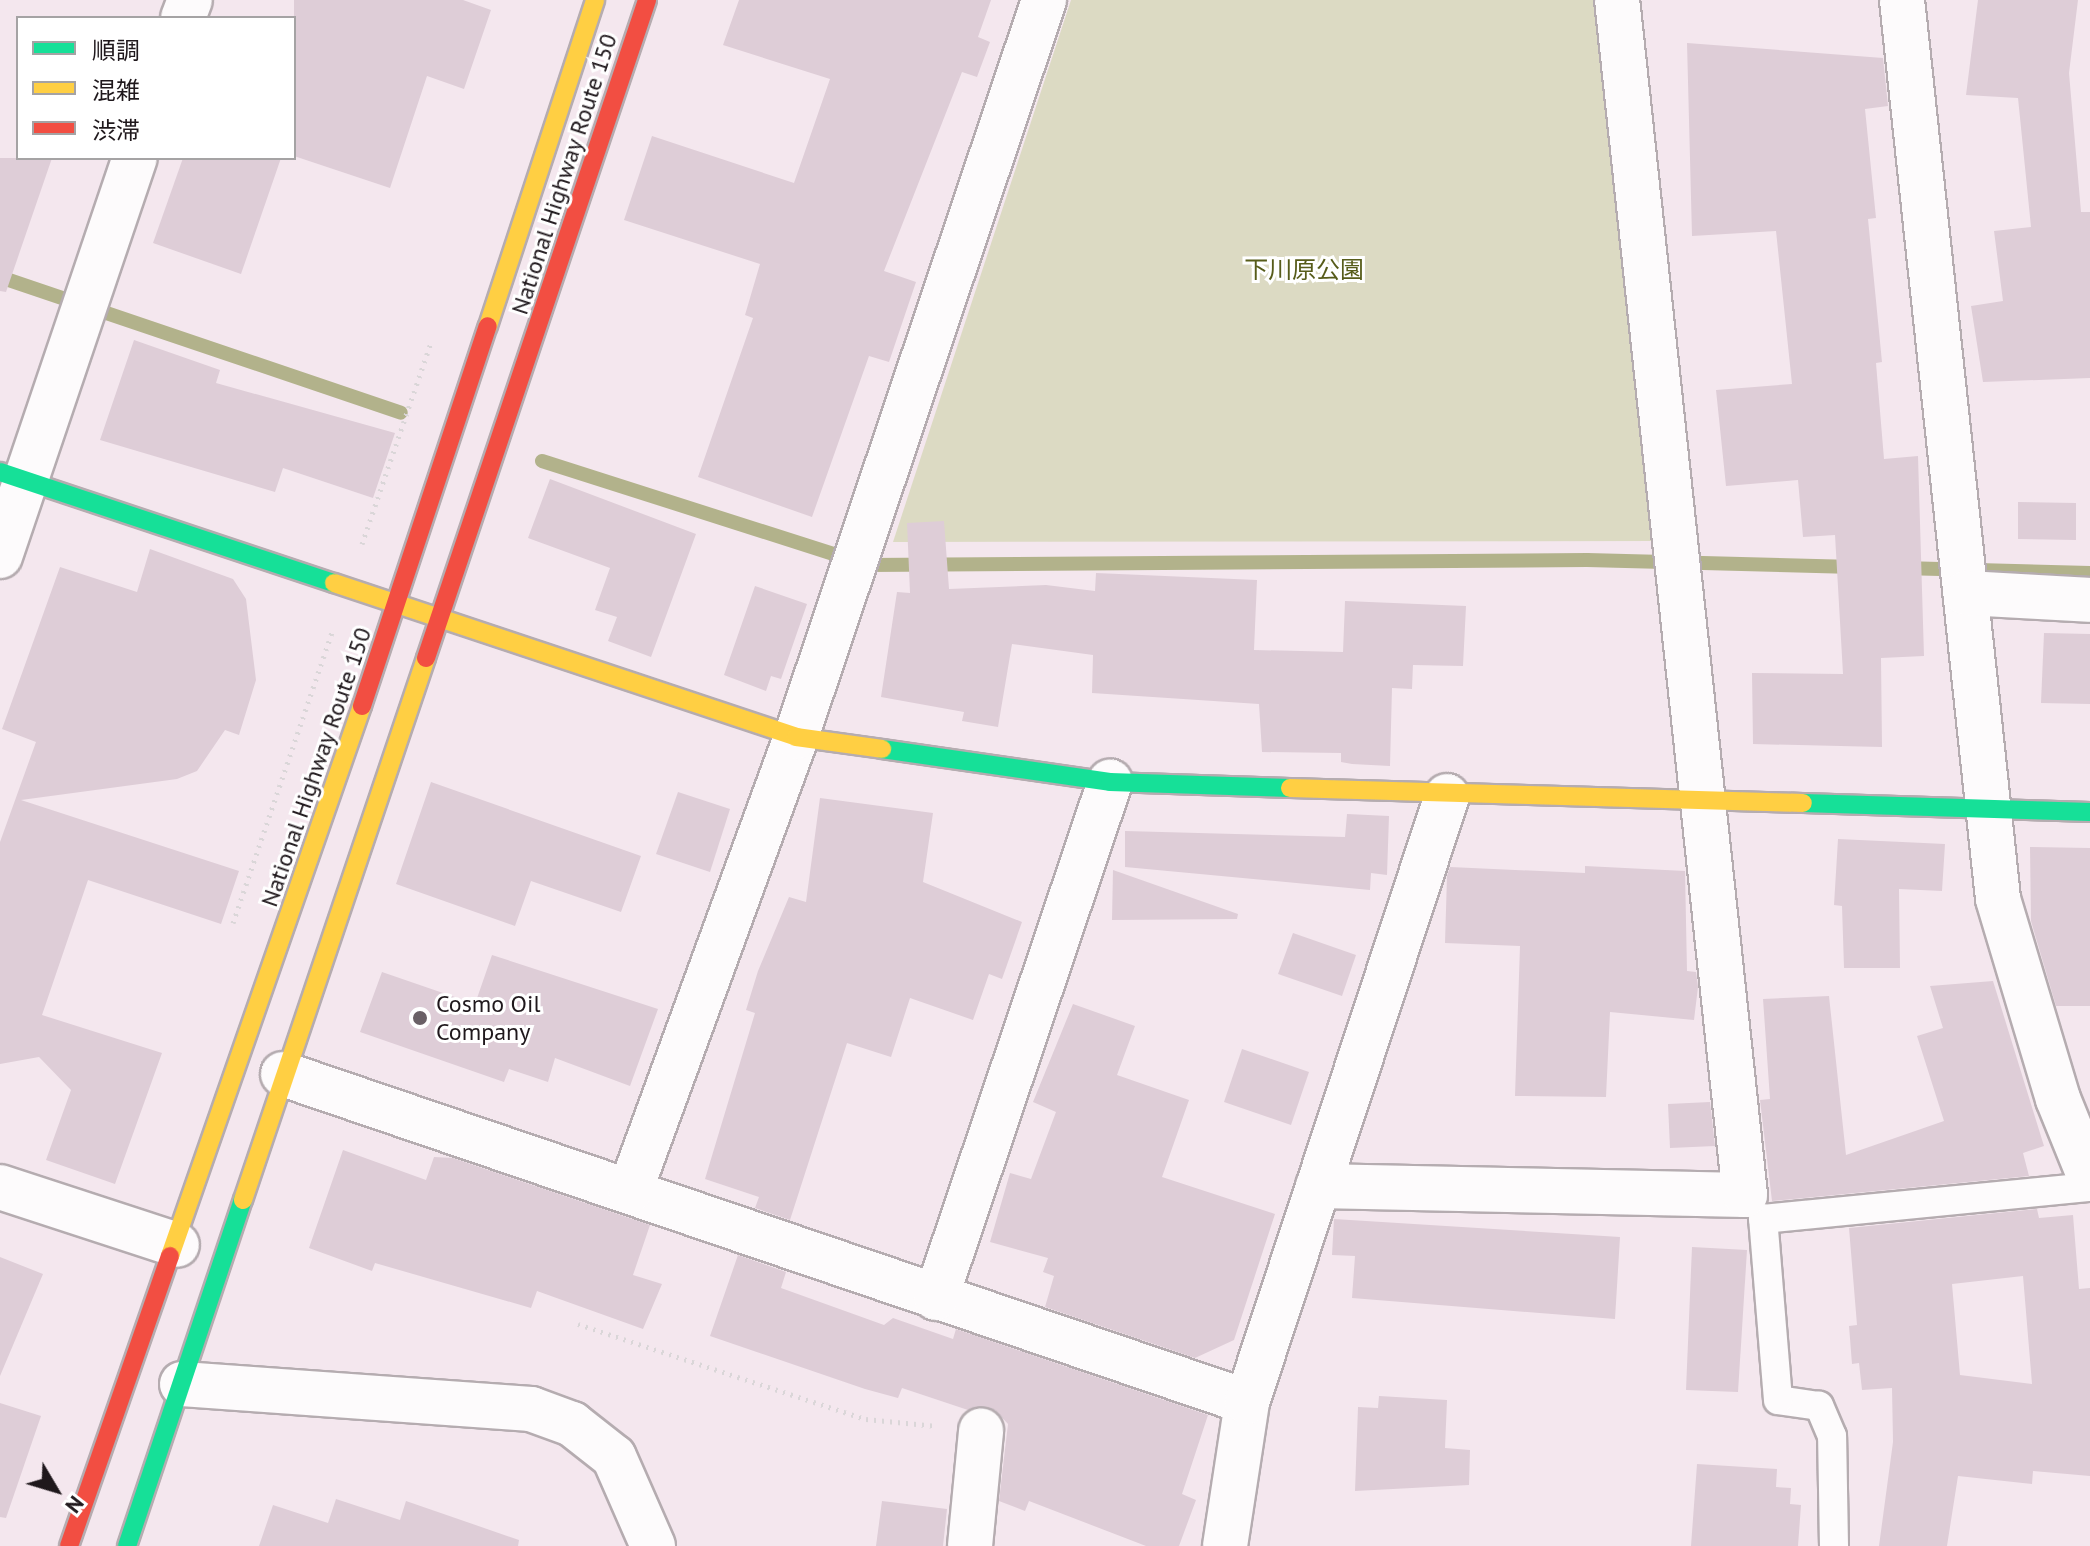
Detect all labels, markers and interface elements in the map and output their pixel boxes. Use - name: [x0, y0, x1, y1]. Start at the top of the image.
- legend: [16, 16, 296, 160]
- street label: National Highway Route 150: [505, 30, 623, 318]
- text: 順調: [92, 35, 140, 66]
- text: 混雑: [92, 75, 140, 106]
- text: 渋滞: [92, 115, 140, 146]
- park label: 下川原公園: [1244, 256, 1364, 284]
- street label: National Highway Route 150: [254, 623, 378, 911]
- place label: Cosmo Oil Company: [436, 990, 540, 1046]
- marker: Cosmo Oil Company: [411, 1009, 429, 1027]
- north arrow: [16, 1450, 96, 1530]
- text: N: [59, 1490, 90, 1519]

